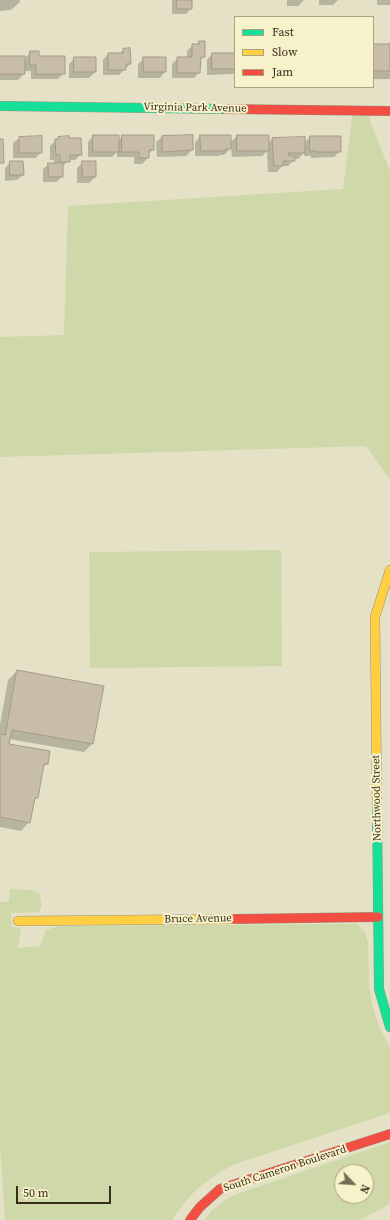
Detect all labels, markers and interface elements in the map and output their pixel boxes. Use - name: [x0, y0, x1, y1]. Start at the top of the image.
- legend: [234, 16, 374, 88]
- text: Fast: [272, 24, 294, 40]
- text: Slow: [272, 44, 297, 60]
- text: Jam: [272, 64, 293, 80]
- street label: Virginia Park Avenue: [143, 101, 247, 115]
- street label: Northwood Street: [370, 755, 384, 841]
- street label: Bruce Avenue: [164, 912, 232, 926]
- street label: South Cameron Boulevard: [222, 1143, 348, 1195]
- north arrow: [334, 1164, 374, 1204]
- scale bar: [18, 1178, 113, 1204]
- text: N: [356, 1182, 373, 1196]
- text: 50 m: [23, 1185, 49, 1201]

